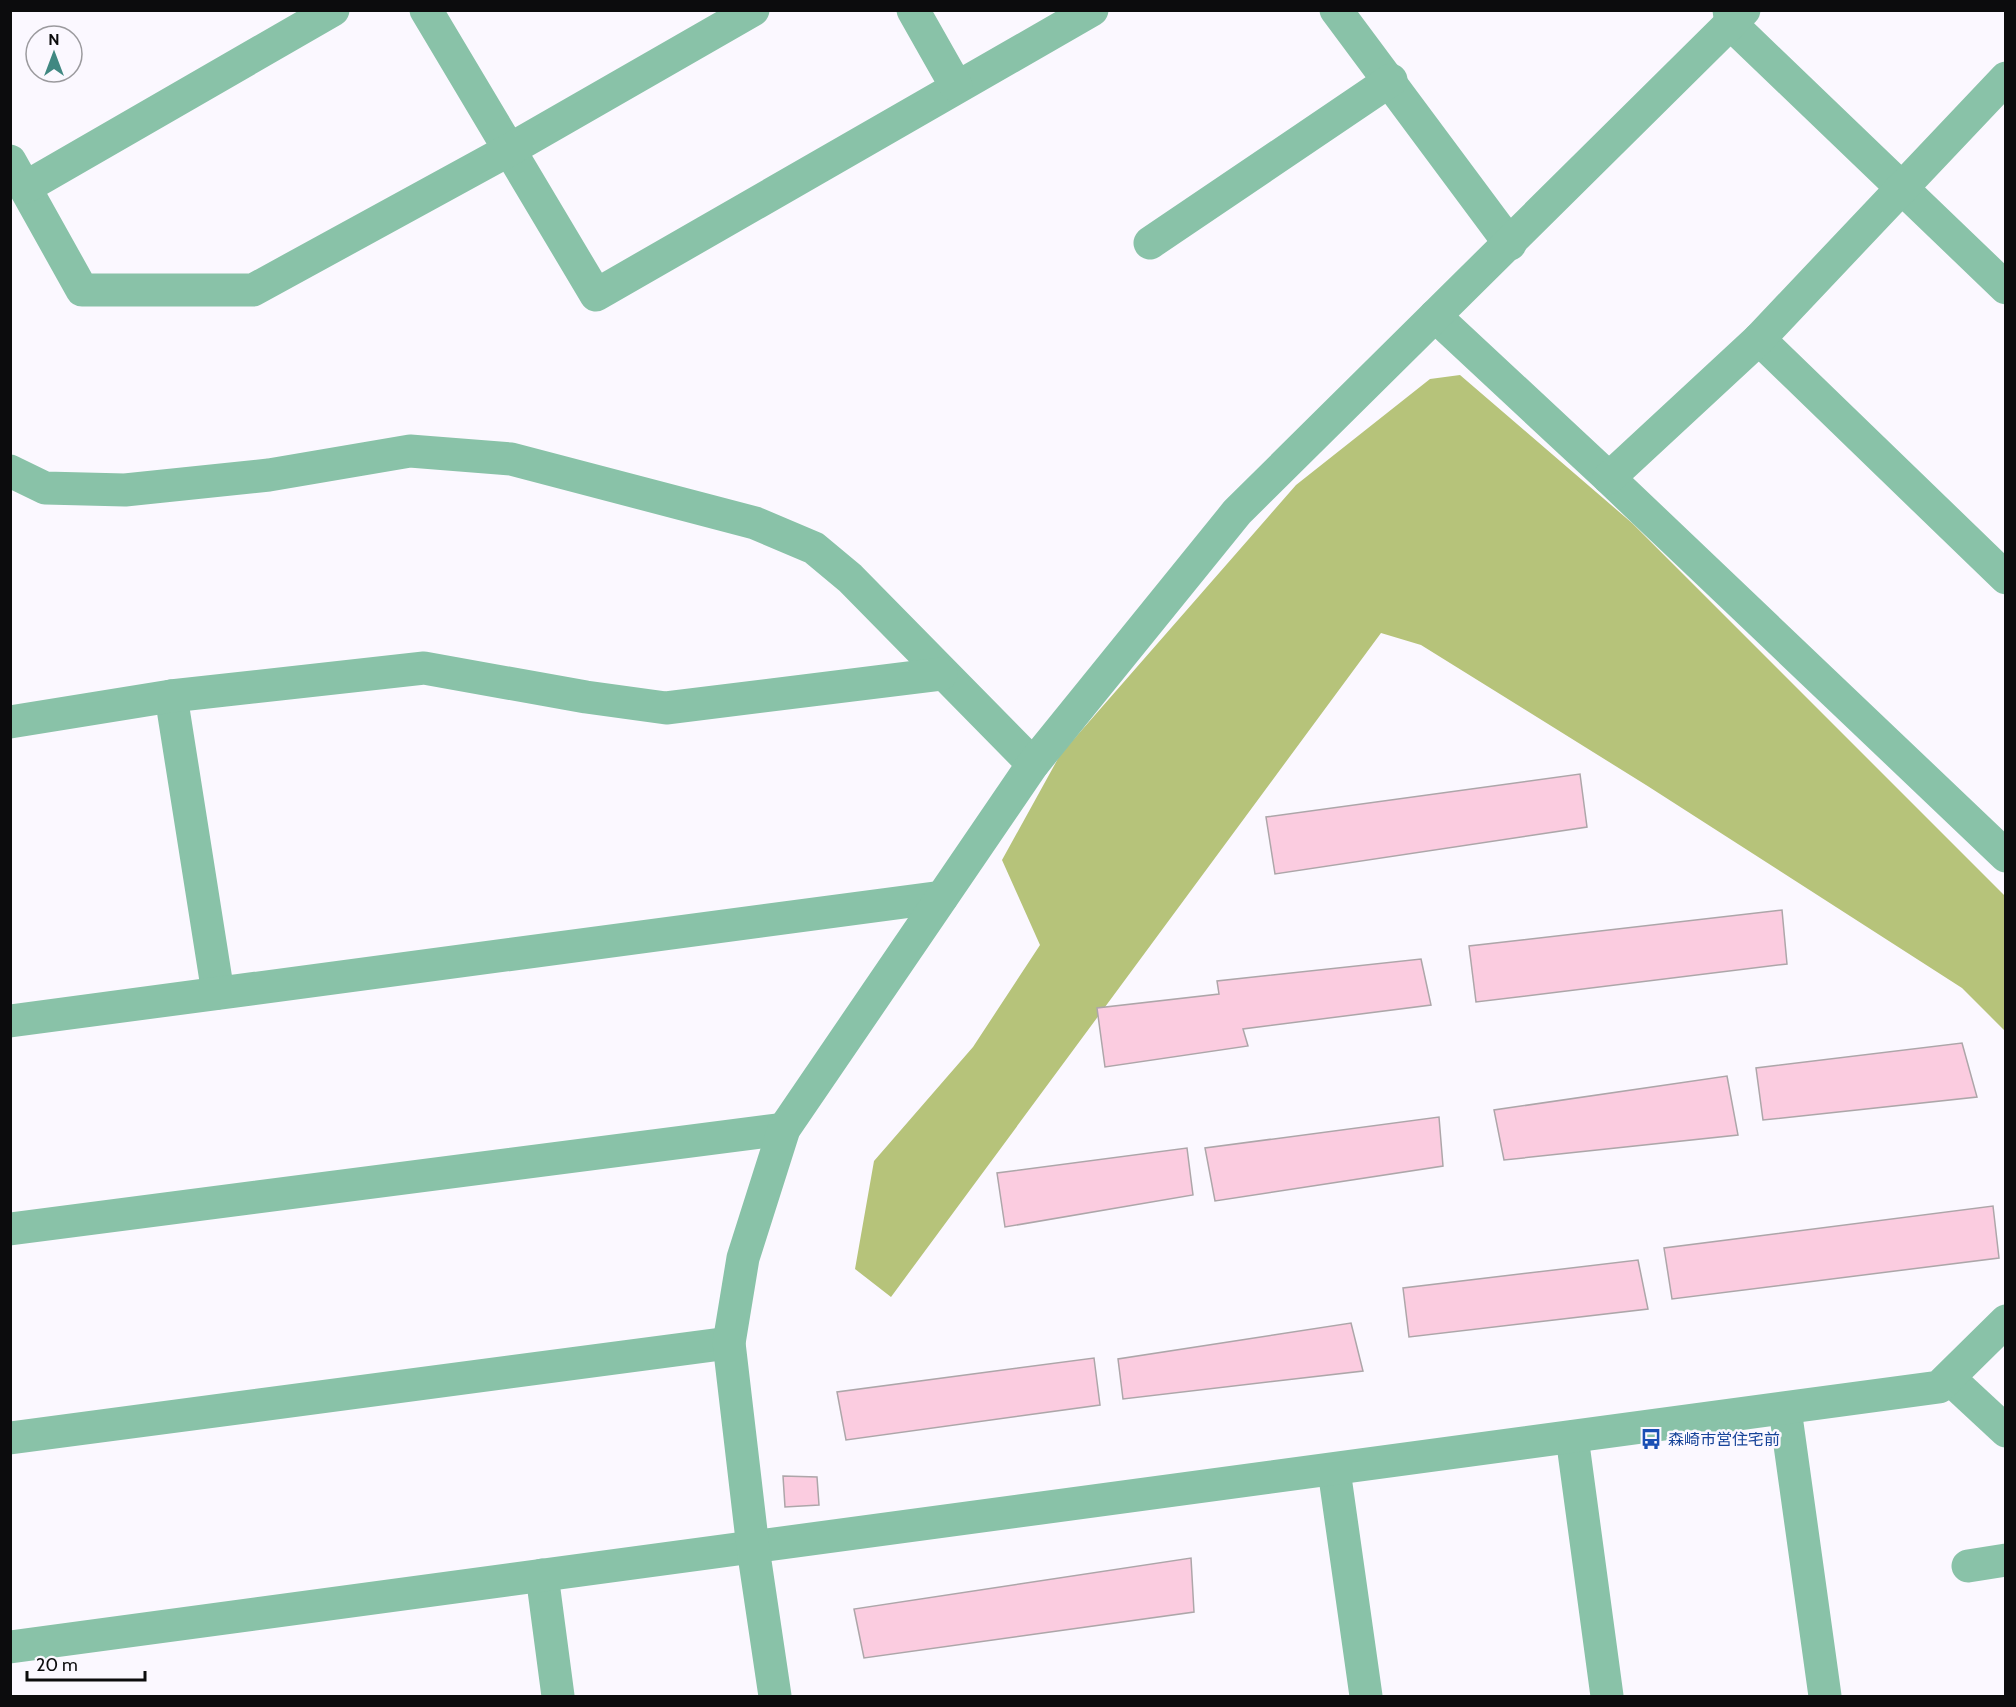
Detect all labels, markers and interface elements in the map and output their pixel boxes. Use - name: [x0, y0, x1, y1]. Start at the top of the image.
- north arrow: [24, 24, 84, 84]
- text: N: [48, 30, 60, 49]
- bus stop icon: 森崎市営住宅前: [1639, 1427, 1663, 1451]
- place label: 森崎市営住宅前: [1668, 1430, 1780, 1449]
- scale bar: [27, 1644, 146, 1682]
- text: 20 m: [36, 1654, 78, 1676]

